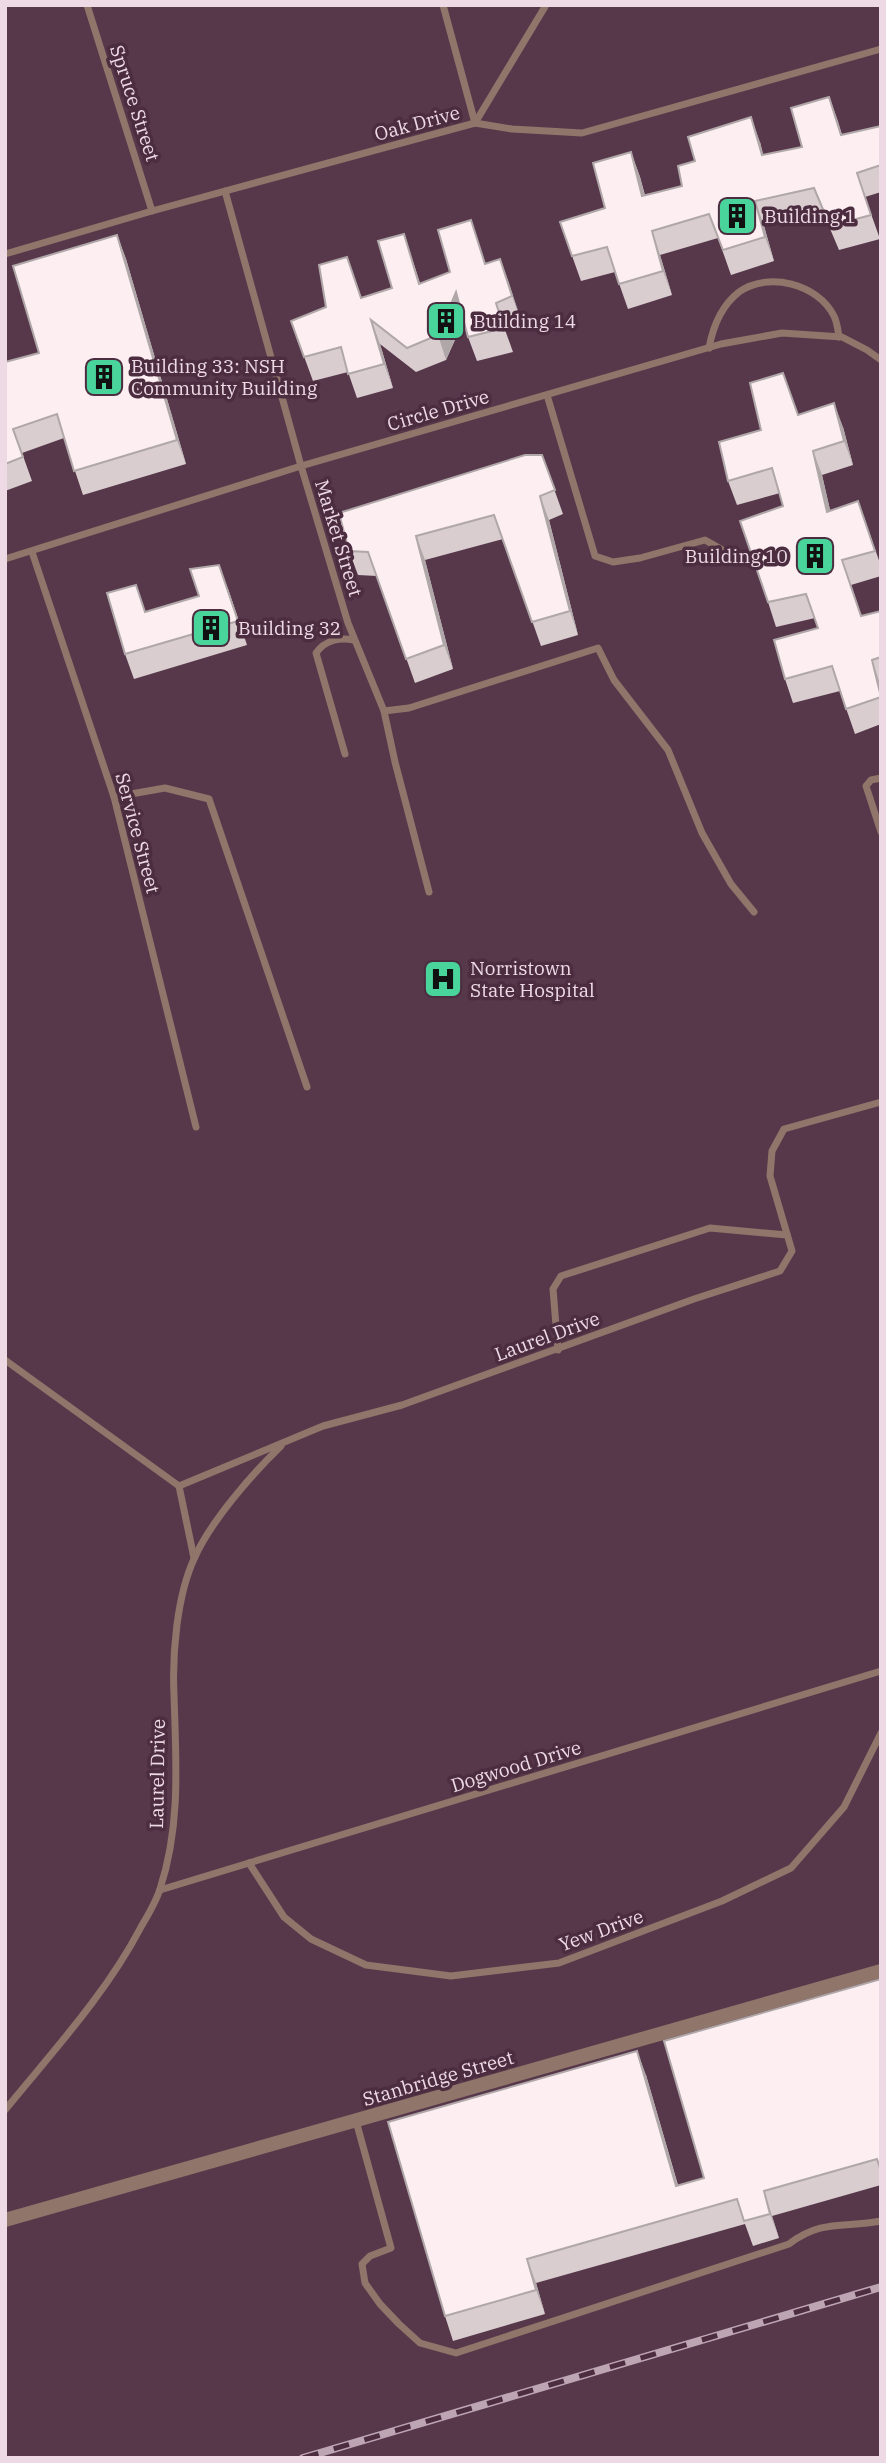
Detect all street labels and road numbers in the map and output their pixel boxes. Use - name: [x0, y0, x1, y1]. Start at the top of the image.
- street label: Spruce Street: [105, 42, 165, 164]
- street label: Oak Drive: [372, 100, 462, 146]
- street label: Circle Drive: [384, 384, 492, 436]
- street label: Market Street: [310, 477, 368, 600]
- street label: Service Street: [110, 770, 166, 896]
- street label: Laurel Drive: [491, 1306, 603, 1366]
- street label: Laurel Drive: [144, 1719, 170, 1829]
- street label: Dogwood Drive: [448, 1735, 584, 1797]
- street label: Yew Drive: [556, 1904, 646, 1956]
- street label: Stanbridge Street: [360, 2045, 517, 2111]

